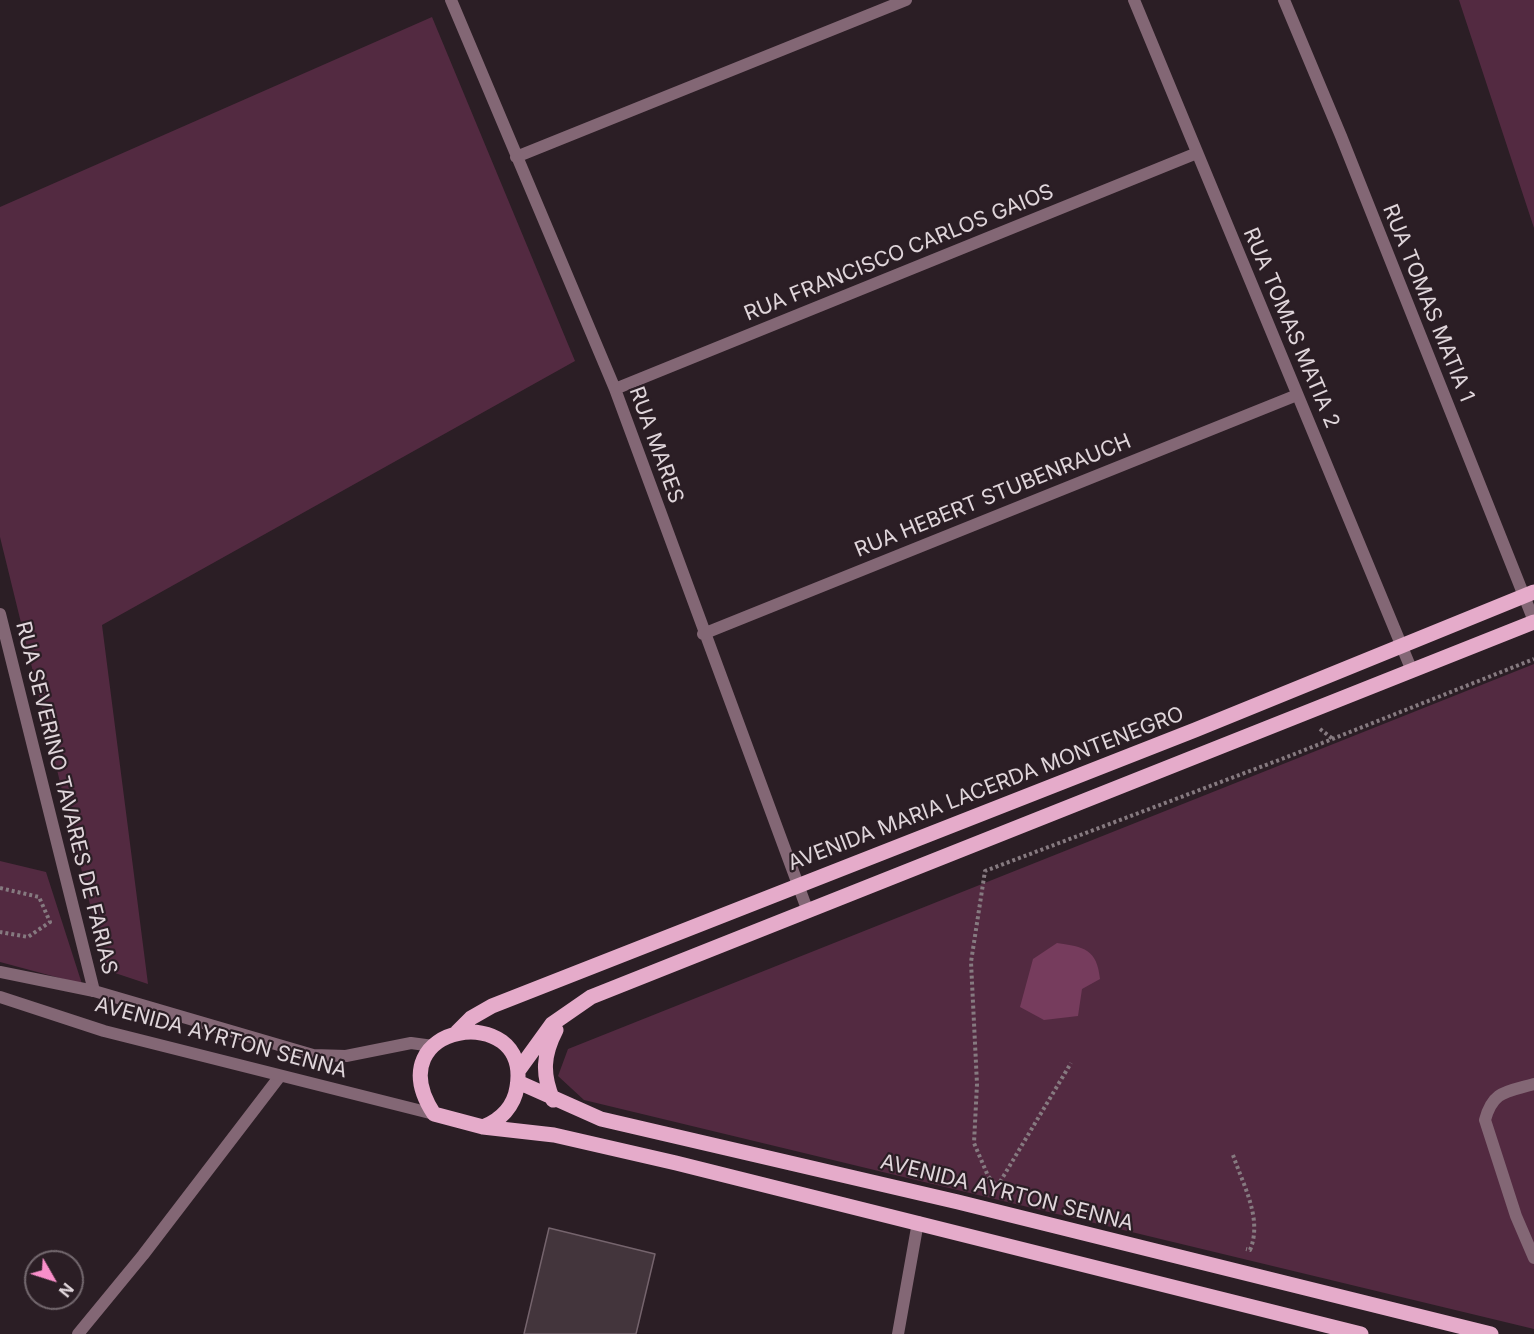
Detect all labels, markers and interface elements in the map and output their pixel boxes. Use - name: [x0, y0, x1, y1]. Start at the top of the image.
- street label: RUA FRANCISCO CARLOS GAIOS: [741, 179, 1057, 327]
- street label: RUA TOMAS MATIA 1: [1377, 201, 1479, 405]
- street label: RUA TOMAS MATIA 2: [1237, 224, 1345, 432]
- street label: RUA MARES: [623, 383, 689, 507]
- street label: RUA HEBERT STUBENRAUCH: [851, 429, 1135, 563]
- street label: RUA SEVERINO TAVARES DE FARIAS: [10, 619, 122, 977]
- street label: AVENIDA MARIA LACERDA MONTENEGRO: [784, 702, 1188, 876]
- street label: AVENIDA AYRTON SENNA: [92, 992, 350, 1084]
- street label: AVENIDA AYRTON SENNA: [878, 1149, 1136, 1237]
- north arrow: [24, 1250, 84, 1310]
- text: N: [55, 1279, 78, 1301]

